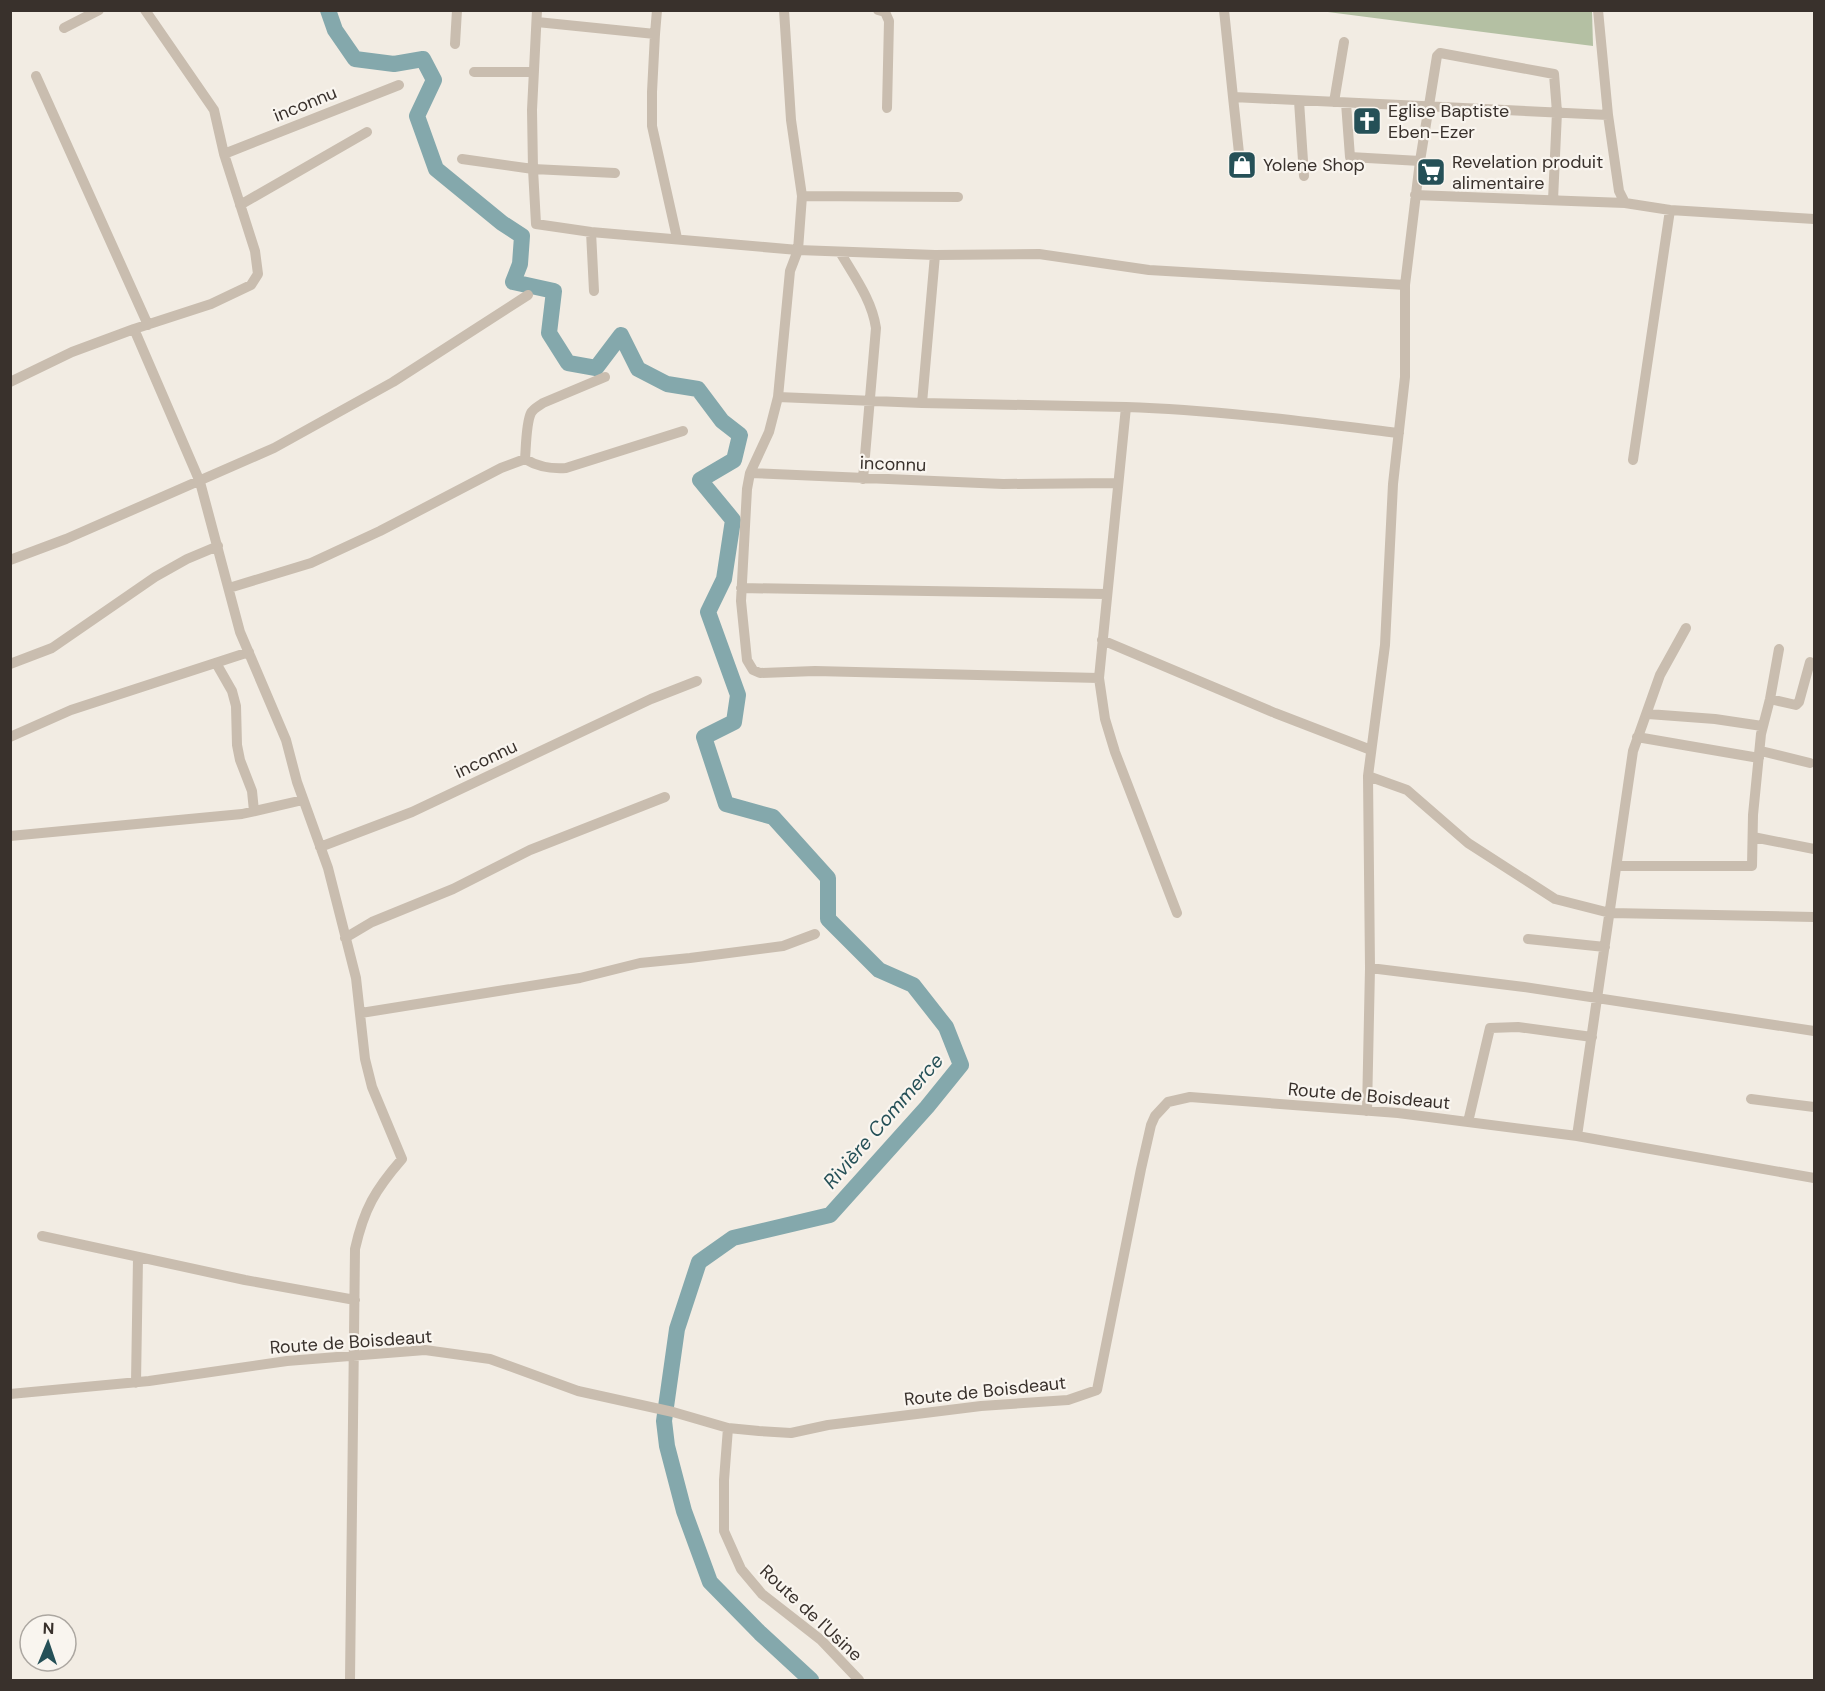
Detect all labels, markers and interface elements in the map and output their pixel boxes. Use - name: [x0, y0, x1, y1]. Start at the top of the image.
- street label: inconnu: [270, 80, 340, 128]
- place label: Eglise Baptiste Eben-Ezer: [1388, 99, 1509, 144]
- church icon: Eglise Baptiste Eben-Ezer: [1351, 105, 1383, 137]
- shop icon: Yolene Shop: [1226, 149, 1258, 181]
- place label: Revelation produit alimentaire: [1452, 150, 1603, 195]
- place label: Yolene Shop: [1263, 153, 1365, 177]
- supermarket icon: Revelation produit alimentaire: [1415, 156, 1447, 188]
- street label: inconnu: [859, 451, 927, 477]
- street label: inconnu: [451, 734, 521, 784]
- water label: Rivière Commerce: [817, 1048, 949, 1194]
- street label: Route de Boisdeaut: [1287, 1077, 1451, 1115]
- street label: Route de Boisdeaut: [269, 1324, 433, 1360]
- street label: Route de Boisdeaut: [903, 1371, 1067, 1411]
- street label: Route de l'Usine: [755, 1559, 867, 1667]
- north arrow: [18, 1613, 78, 1673]
- text: N: [42, 1618, 55, 1639]

